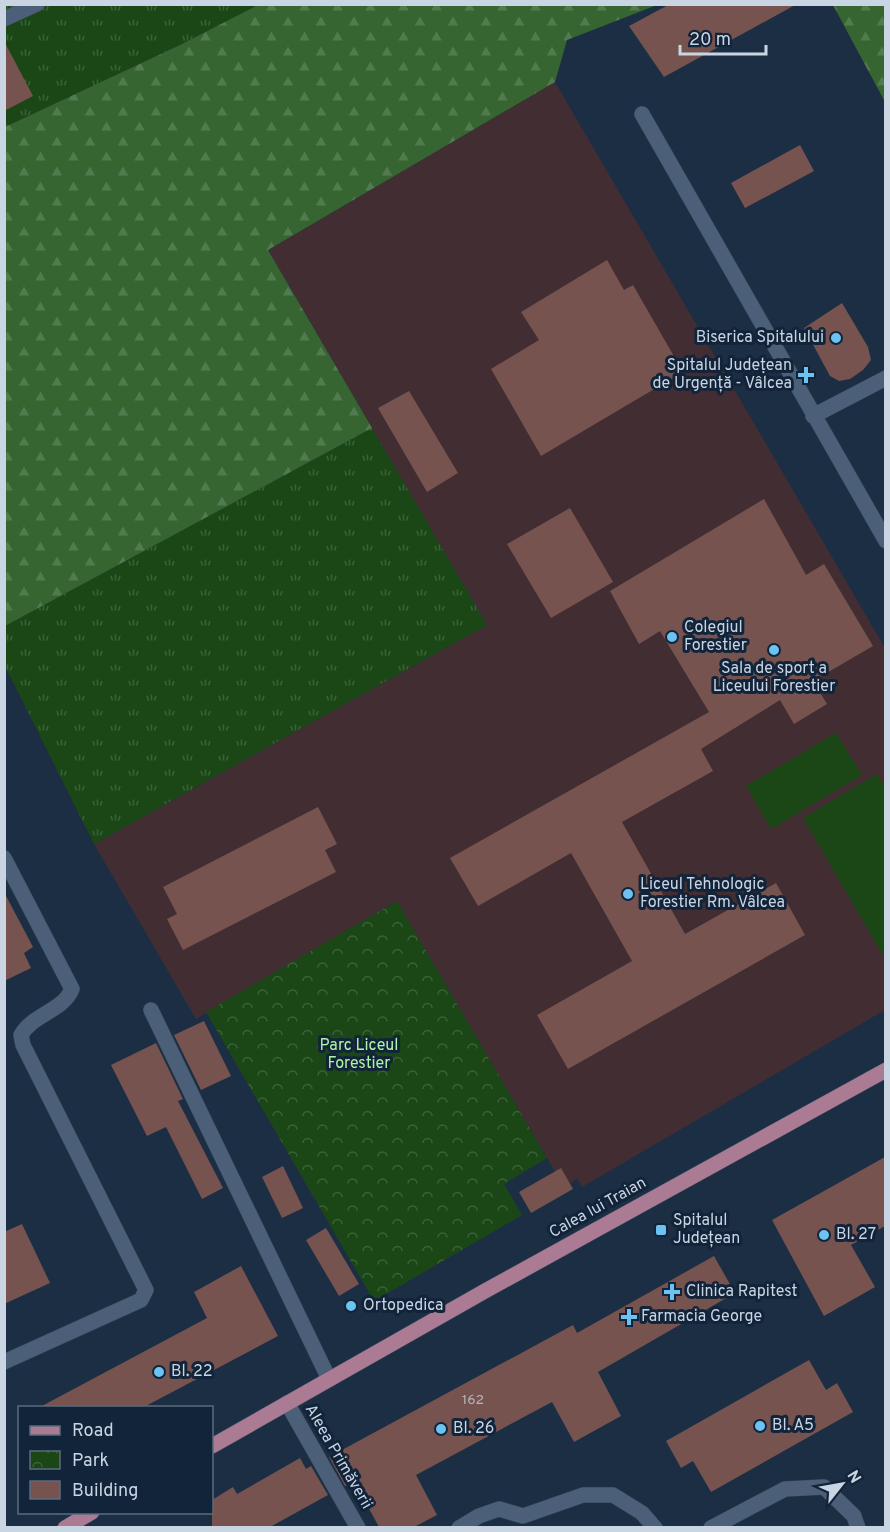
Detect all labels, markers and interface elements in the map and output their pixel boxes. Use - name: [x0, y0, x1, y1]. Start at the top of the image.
- scale bar: [680, 18, 766, 56]
- text: 20 m: [689, 29, 731, 52]
- place label: Biserica Spitalului: [696, 328, 824, 348]
- marker: Biserica Spitalului: [829, 331, 843, 345]
- place label: Spitalul Județean de Urgență - Vâlcea: [653, 356, 792, 394]
- marker: Spitalul Județean de Urgență - Vâlcea: [797, 366, 815, 384]
- place label: Colegiul Forestier: [684, 618, 747, 656]
- marker: Colegiul Forestier: [665, 630, 679, 644]
- marker: Sala de sport a Liceului Forestier: [767, 643, 781, 657]
- place label: Sala de sport a Liceului Forestier: [713, 659, 835, 697]
- place label: Liceul Tehnologic Forestier Rm. Vâlcea: [640, 875, 785, 913]
- marker: Liceul Tehnologic Forestier Rm. Vâlcea: [621, 887, 635, 901]
- park label: Parc Liceul Forestier: [320, 1036, 398, 1074]
- street label: Calea lui Traian: [546, 1173, 650, 1243]
- place label: Spitalul Județean: [673, 1211, 740, 1249]
- marker: Spitalul Județean: [654, 1223, 668, 1237]
- place label: Bl. 27: [836, 1225, 876, 1245]
- marker: Bl. 27: [817, 1228, 831, 1242]
- place label: Clinica Rapitest: [686, 1282, 798, 1302]
- marker: Clinica Rapitest: [663, 1283, 681, 1301]
- place label: Ortopedica: [363, 1296, 443, 1316]
- marker: Ortopedica: [344, 1299, 358, 1313]
- place label: Farmacia George: [641, 1307, 762, 1327]
- marker: Farmacia George: [622, 1310, 636, 1324]
- place label: Bl. 22: [171, 1362, 213, 1382]
- marker: Bl. 22: [152, 1365, 166, 1379]
- house number: 162: [462, 1392, 484, 1409]
- street label: Aleea Primăverii: [300, 1401, 376, 1513]
- legend: [18, 1406, 213, 1514]
- place label: Bl. A5: [772, 1416, 814, 1436]
- place label: Bl. 26: [453, 1419, 494, 1439]
- marker: Bl. A5: [753, 1419, 767, 1433]
- text: Road: [72, 1420, 114, 1443]
- marker: Bl. 26: [434, 1422, 448, 1436]
- text: Park: [72, 1450, 109, 1473]
- north arrow: [812, 1454, 872, 1514]
- text: N: [842, 1467, 865, 1487]
- text: Building: [72, 1480, 138, 1503]

